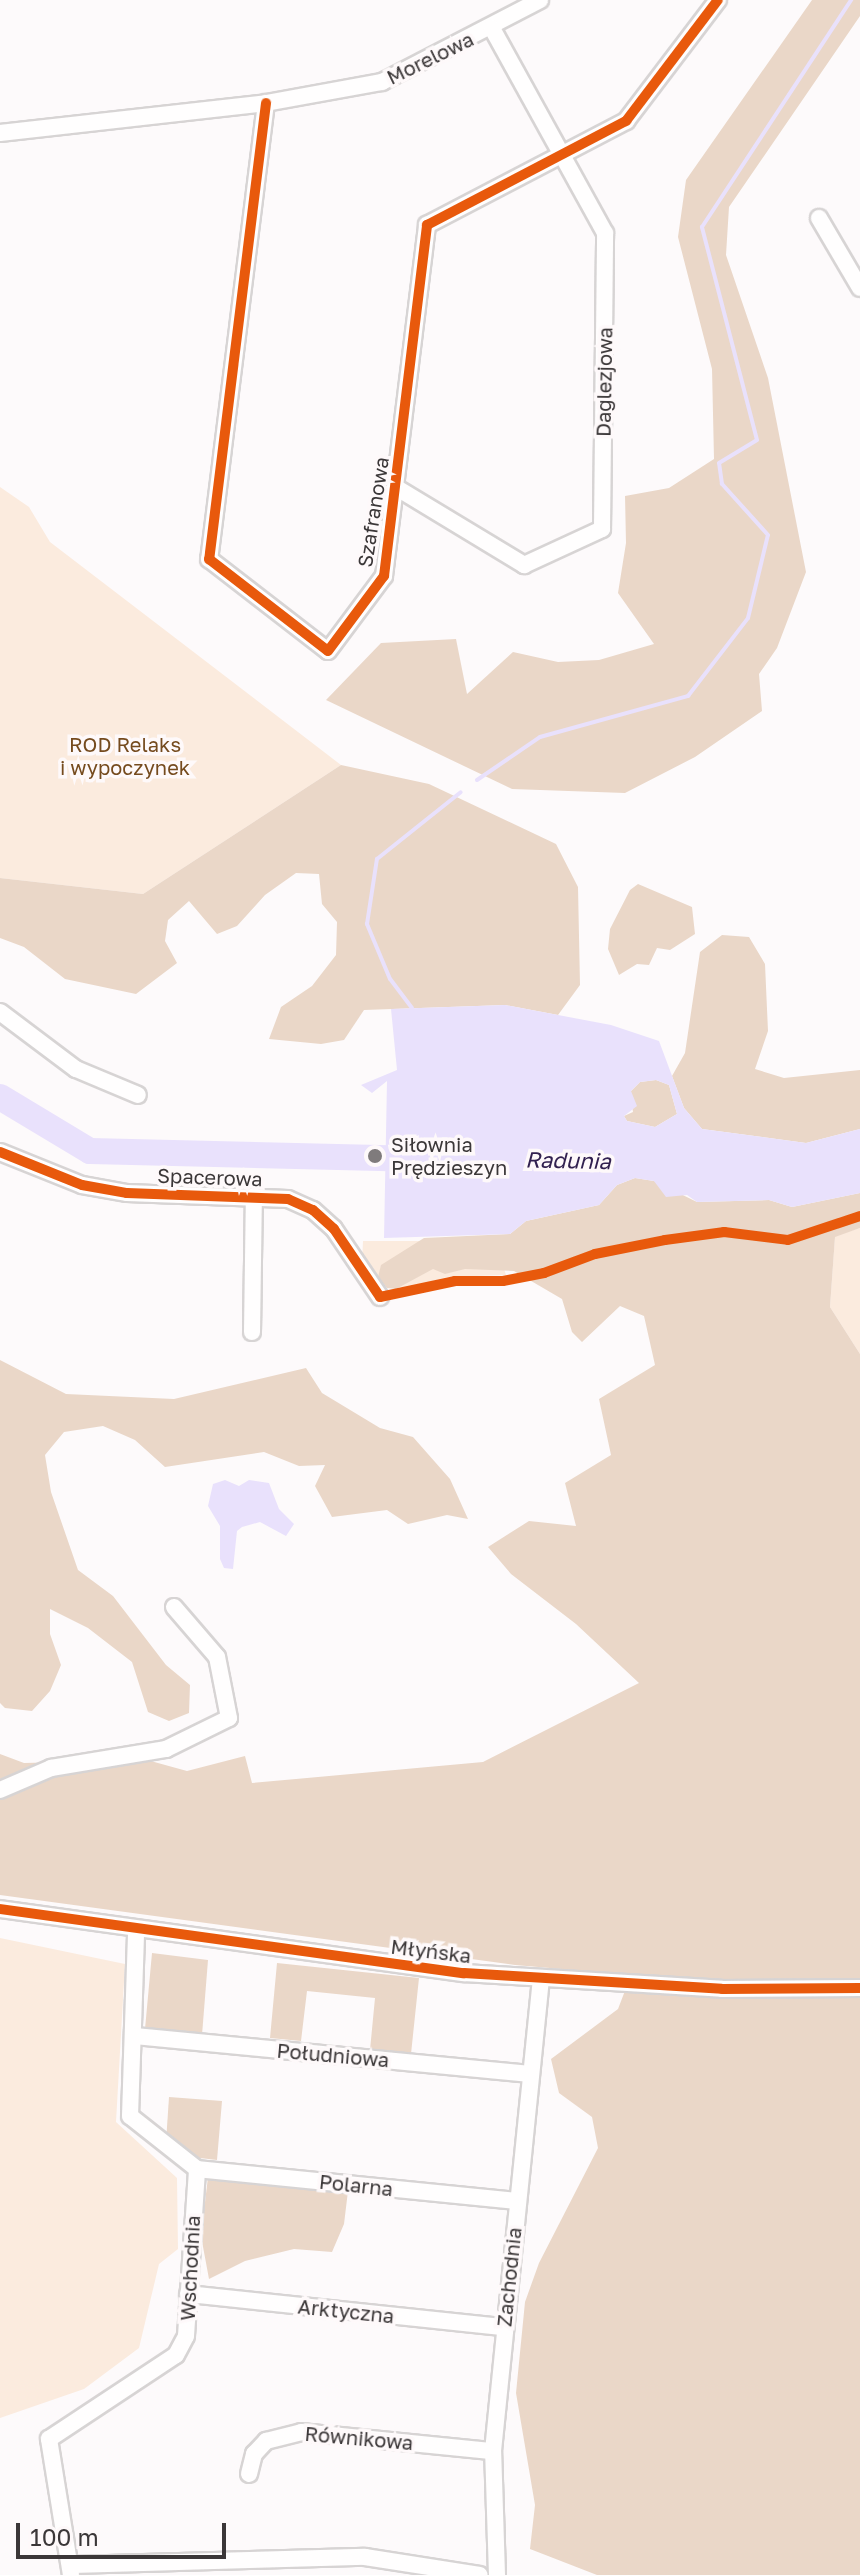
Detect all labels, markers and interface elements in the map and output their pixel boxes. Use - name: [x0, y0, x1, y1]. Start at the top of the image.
- street label: Morelowa: [383, 27, 477, 89]
- street label: Daglezjowa: [591, 327, 617, 437]
- street label: Szafranowa: [352, 455, 394, 569]
- park label: ROD Relaks i wypoczynek: [60, 733, 190, 780]
- place label: Siłownia Prędzieszyn: [391, 1132, 507, 1179]
- water label: Radunia: [525, 1146, 611, 1174]
- marker: Siłownia Prędzieszyn: [366, 1147, 384, 1165]
- street label: Spacerowa: [157, 1163, 263, 1191]
- street label: Młyńska: [389, 1934, 473, 1968]
- street label: Południowa: [276, 2038, 390, 2072]
- street label: Polarna: [318, 2169, 394, 2201]
- street label: Wschodnia: [175, 2215, 205, 2321]
- street label: Zachodnia: [492, 2226, 526, 2328]
- street label: Arktyczna: [297, 2294, 395, 2328]
- street label: Równikowa: [304, 2421, 414, 2455]
- scale bar: [20, 2507, 230, 2557]
- text: 100 m: [30, 2522, 99, 2551]

